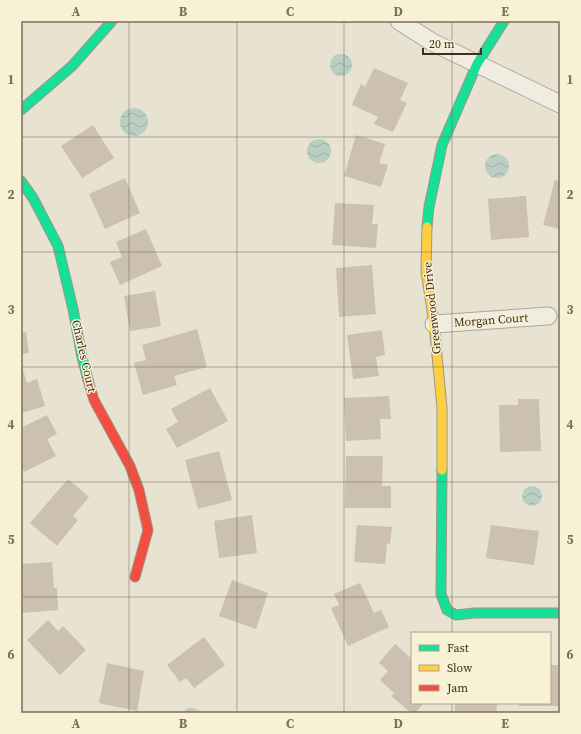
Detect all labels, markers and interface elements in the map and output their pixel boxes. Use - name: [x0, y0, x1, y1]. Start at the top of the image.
- text: A: [72, 3, 81, 20]
- text: B: [179, 3, 188, 20]
- text: C: [286, 3, 294, 20]
- text: D: [393, 3, 403, 20]
- text: E: [501, 3, 509, 20]
- scale bar: [423, 30, 481, 56]
- text: 20 m: [429, 36, 455, 52]
- text: 1: [7, 71, 15, 88]
- text: 1: [566, 71, 574, 88]
- text: 2: [7, 186, 15, 203]
- text: 2: [566, 186, 574, 203]
- street label: Greenwood Drive: [419, 261, 445, 355]
- text: 3: [7, 301, 15, 318]
- text: 3: [566, 301, 574, 318]
- street label: Morgan Court: [453, 309, 529, 331]
- street label: Charles Court: [68, 318, 100, 394]
- text: 4: [7, 416, 15, 433]
- text: 4: [566, 416, 574, 433]
- text: 5: [7, 531, 15, 548]
- text: 5: [566, 531, 574, 548]
- legend: [411, 632, 551, 704]
- text: Fast: [447, 640, 469, 656]
- text: 6: [7, 646, 15, 663]
- text: 6: [566, 646, 574, 663]
- text: Slow: [447, 660, 473, 676]
- text: Jam: [446, 680, 468, 696]
- text: A: [72, 715, 81, 732]
- text: B: [179, 715, 188, 732]
- text: C: [286, 715, 294, 732]
- text: D: [393, 715, 403, 732]
- text: E: [501, 715, 509, 732]

